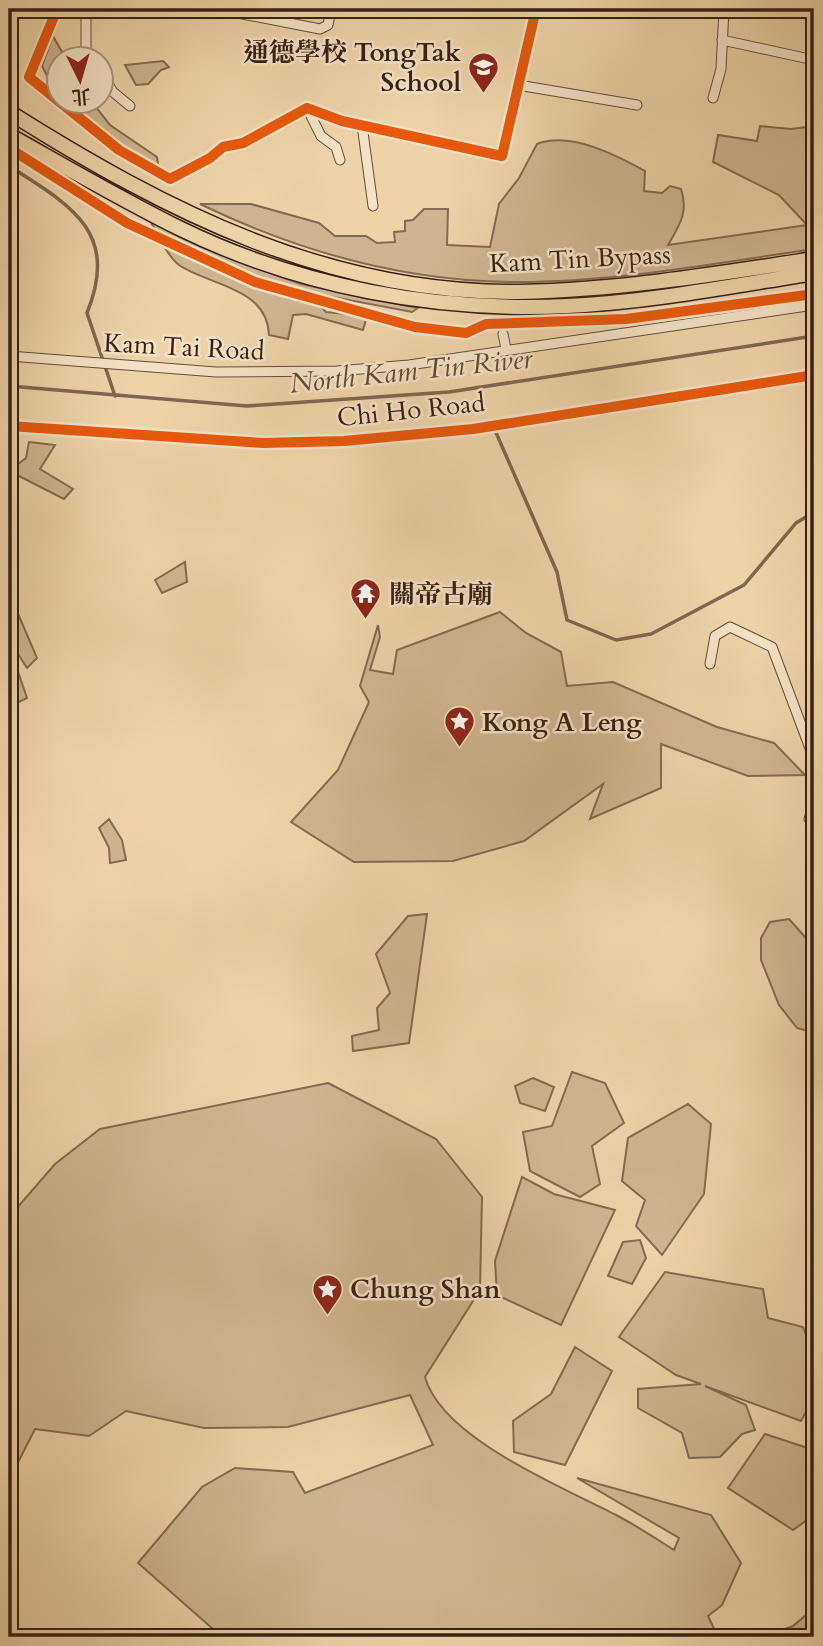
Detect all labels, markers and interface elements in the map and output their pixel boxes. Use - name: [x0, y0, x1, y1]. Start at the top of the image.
- place label: 通德學校 TongTak School: [243, 35, 462, 100]
- north arrow: [46, 46, 116, 116]
- school or university icon: 通德學校 TongTak School: [467, 50, 501, 94]
- text: 北: [71, 82, 92, 110]
- street label: Kam Tin Bypass: [488, 237, 672, 281]
- street label: Kam Tai Road: [103, 325, 266, 369]
- water label: North Kam Tin River: [288, 339, 535, 403]
- street label: Chi Ho Road: [335, 385, 487, 435]
- temple icon: 關帝古廟: [349, 577, 383, 621]
- place label: 關帝古廟: [389, 577, 493, 612]
- place icon: Kong A Leng: [442, 705, 476, 749]
- place label: Kong A Leng: [482, 705, 642, 740]
- place icon: Chung Shan: [310, 1272, 344, 1316]
- place label: Chung Shan: [350, 1272, 501, 1307]

